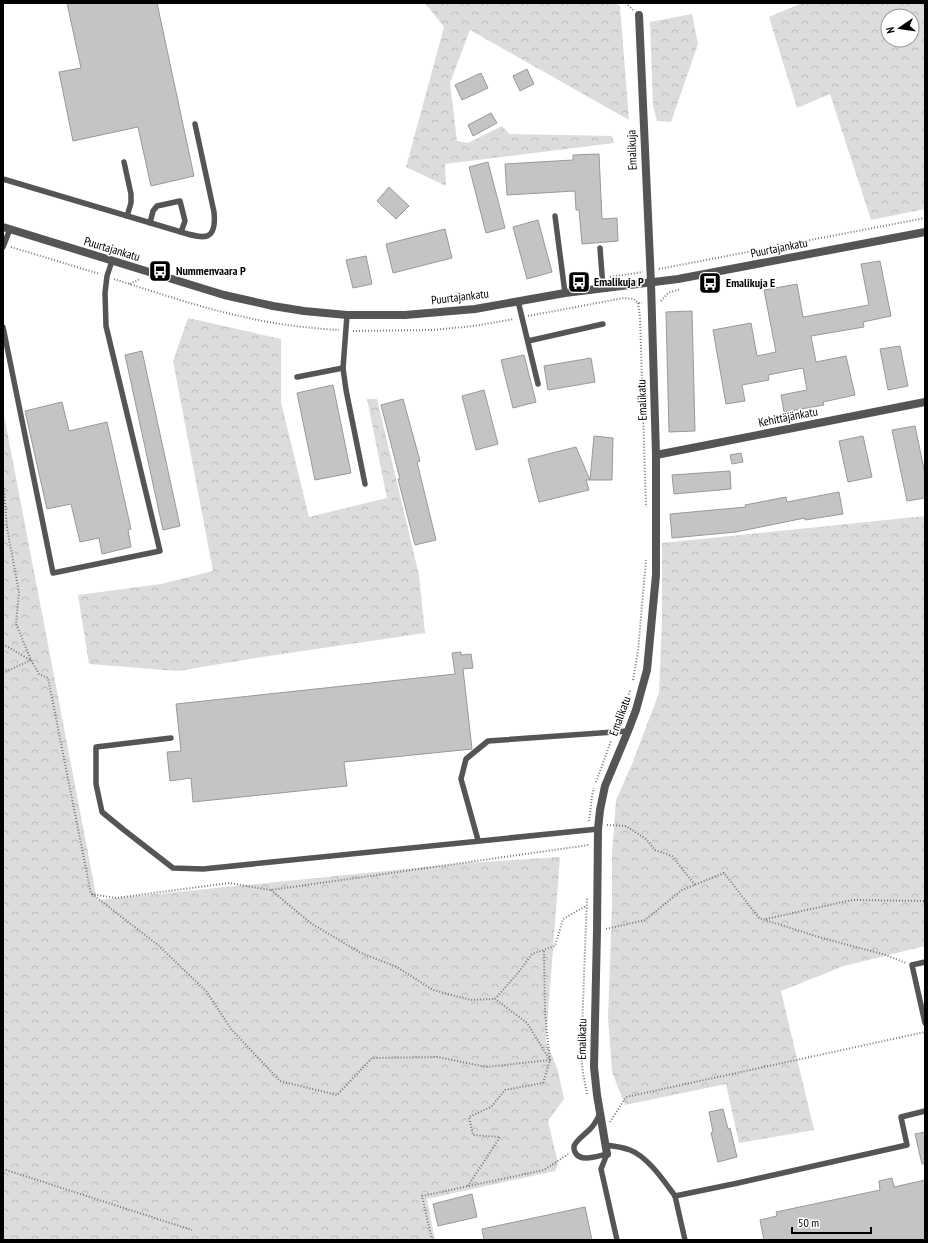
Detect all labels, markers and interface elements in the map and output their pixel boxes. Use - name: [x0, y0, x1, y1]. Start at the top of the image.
- north arrow: [880, 8, 920, 48]
- text: N: [883, 26, 898, 35]
- street label: Emalikuja: [623, 129, 640, 170]
- street label: Puurtajankatu: [82, 233, 142, 264]
- street label: Puurtajankatu: [749, 235, 809, 260]
- bus stop icon: Nummenvaara P: [147, 258, 173, 284]
- place label: Nummenvaara P: [176, 263, 246, 278]
- bus stop icon: Emalikuja P: [566, 269, 592, 295]
- bus stop icon: Emalikuja E: [697, 270, 723, 296]
- place label: Emalikuja P: [594, 274, 644, 289]
- place label: Emalikuja E: [726, 275, 775, 290]
- street label: Puurtajankatu: [430, 286, 490, 307]
- street label: Emalikatu: [633, 379, 650, 421]
- street label: Kehittäjänkatu: [757, 403, 819, 430]
- street label: Emalikatu: [605, 694, 634, 738]
- street label: Emalikatu: [574, 1018, 589, 1060]
- scale bar: [792, 1209, 871, 1235]
- text: 50 m: [798, 1215, 819, 1230]

